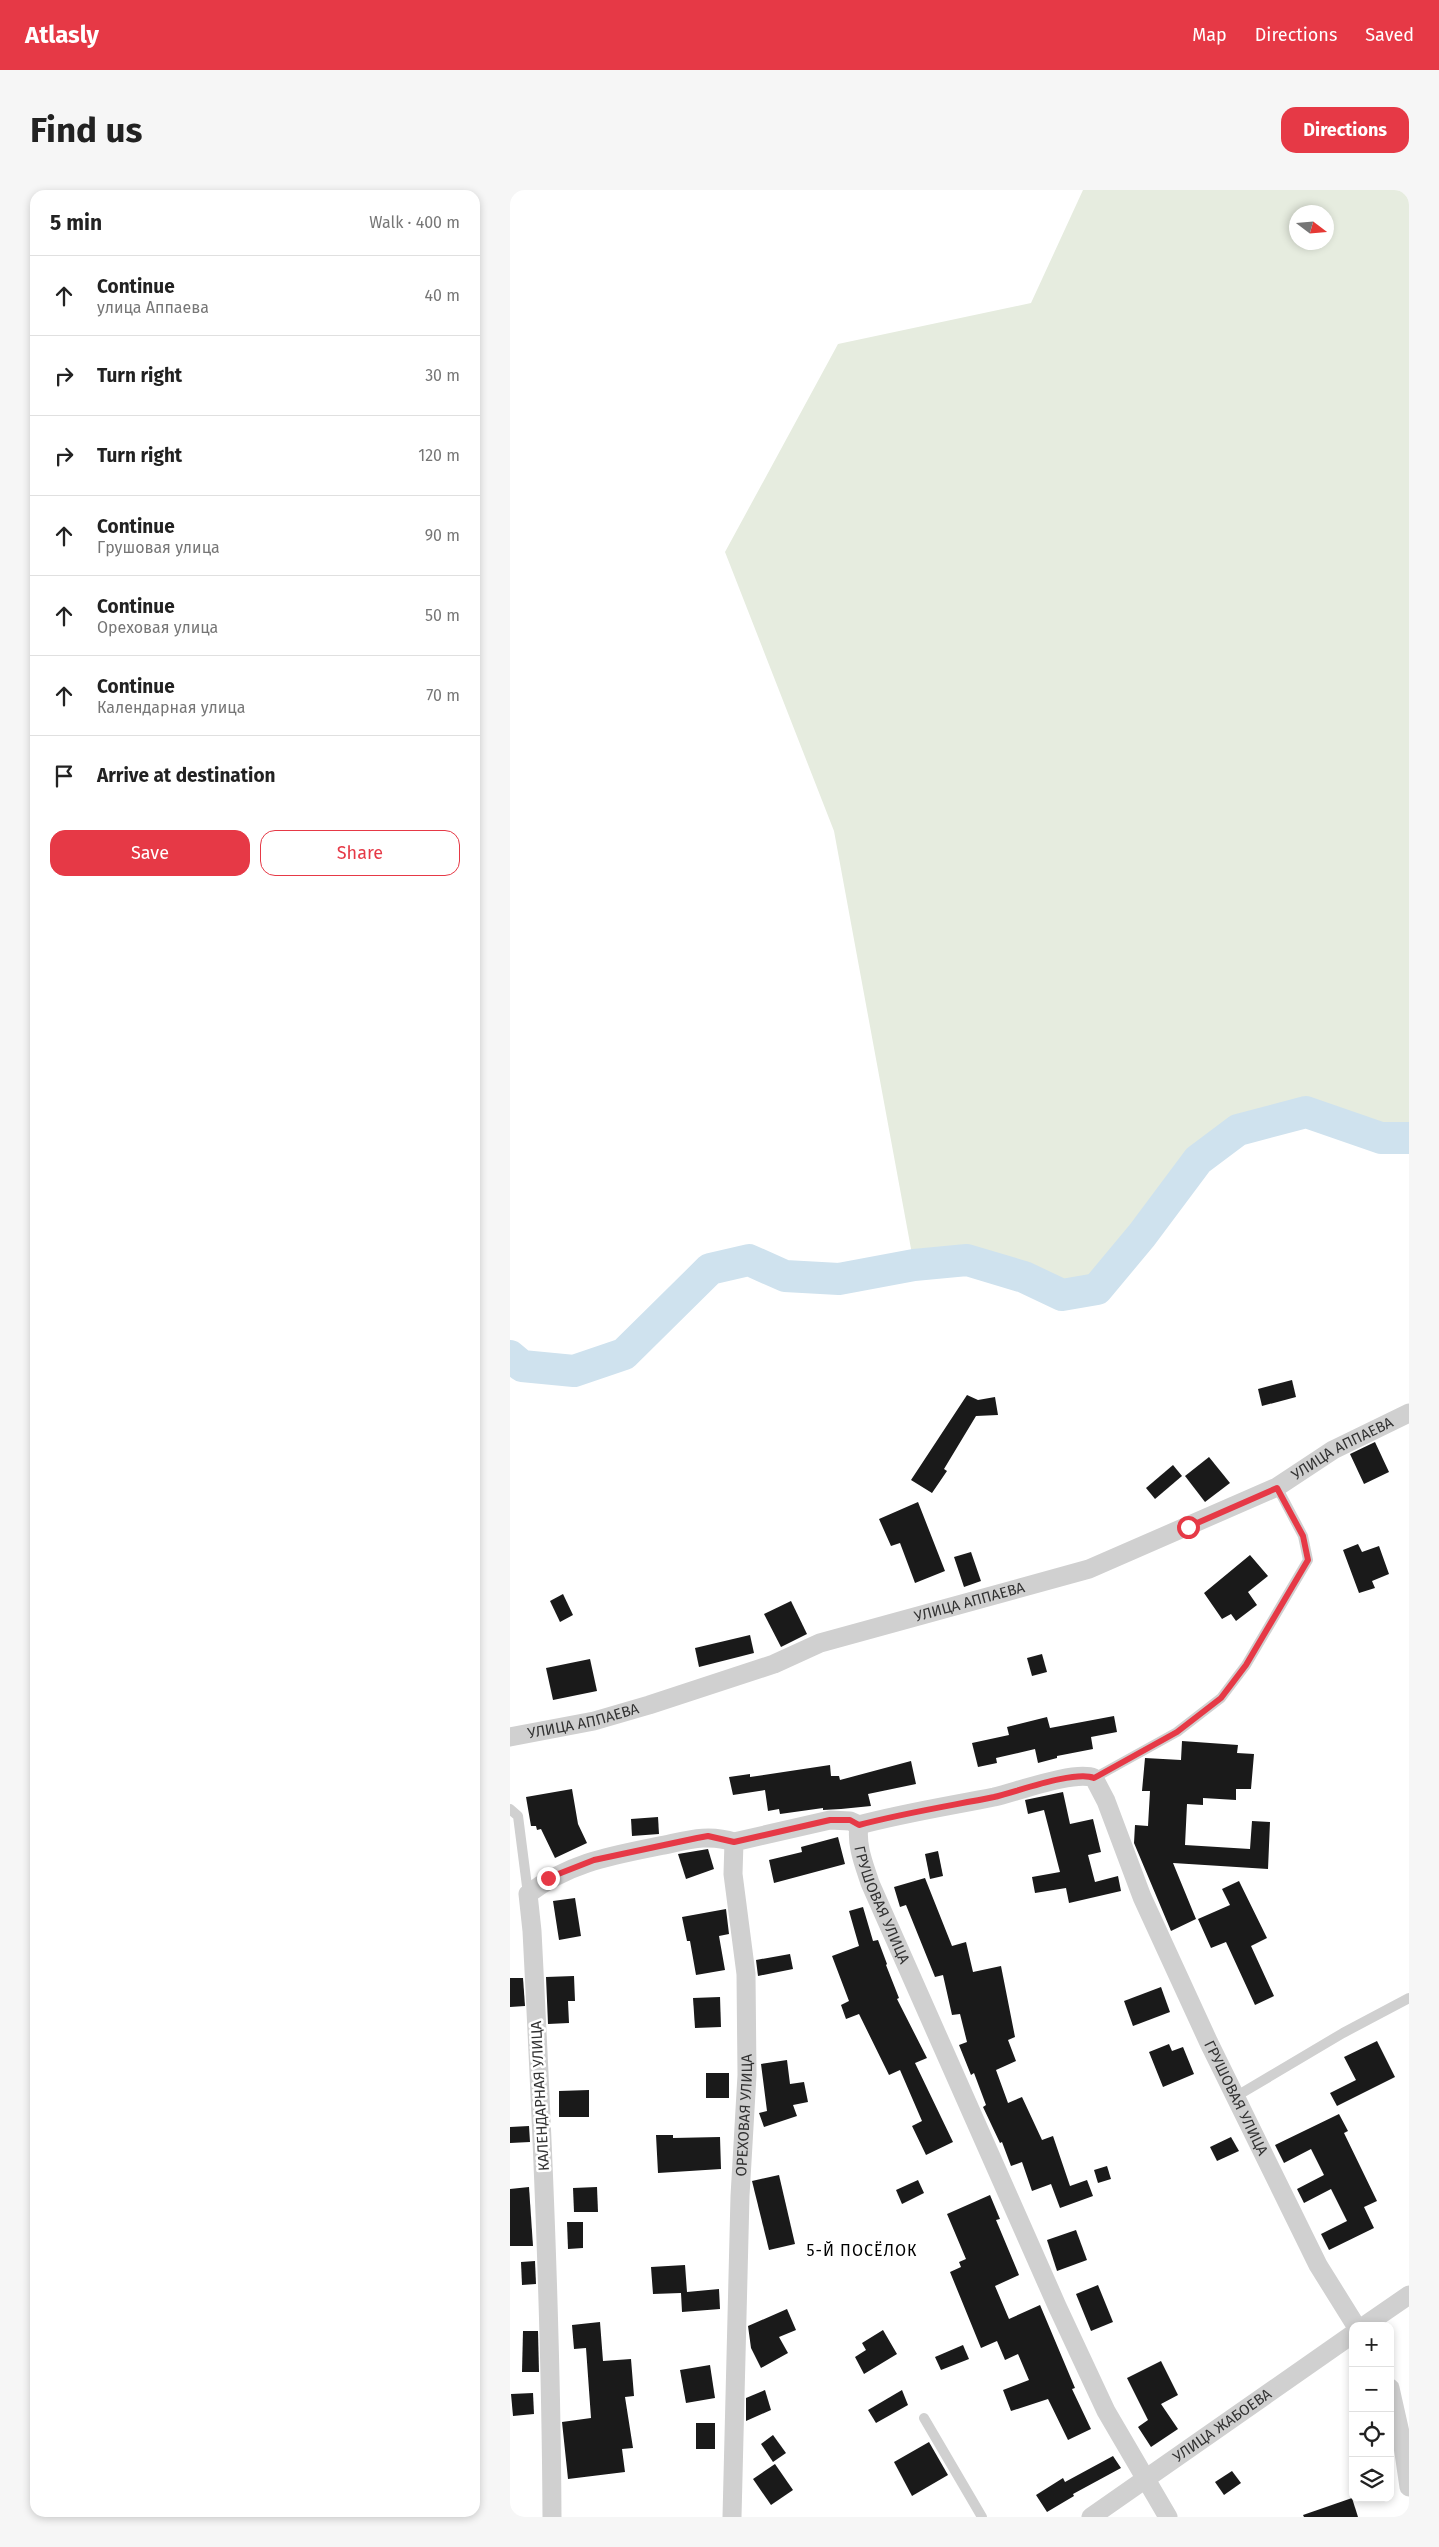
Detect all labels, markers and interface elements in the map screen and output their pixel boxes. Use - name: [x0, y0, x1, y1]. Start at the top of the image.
- text: Atlasly: [25, 21, 99, 49]
- text: Map: [1192, 24, 1227, 46]
- text: Directions: [1255, 24, 1337, 46]
- text: Saved: [1365, 24, 1414, 46]
- button: Directions: [1281, 107, 1409, 153]
- text: Find us: [30, 109, 142, 151]
- north arrow: [1289, 205, 1334, 250]
- text: 5 min: [50, 210, 102, 236]
- text: Walk · 400 m: [369, 213, 460, 232]
- text: Continue: [97, 275, 175, 298]
- icon: ahead: [50, 282, 78, 310]
- text: 40 m: [425, 286, 460, 305]
- text: улица Аппаева: [97, 298, 209, 317]
- icon: right: [50, 362, 78, 390]
- text: Turn right: [97, 364, 182, 387]
- text: 30 m: [425, 366, 460, 385]
- icon: right: [50, 442, 78, 470]
- text: Turn right: [97, 444, 182, 467]
- text: 120 m: [418, 446, 460, 465]
- text: Continue: [97, 515, 175, 538]
- icon: ahead: [50, 522, 78, 550]
- text: 90 m: [425, 526, 460, 545]
- text: Грушовая улица: [97, 538, 220, 557]
- text: Continue: [97, 595, 175, 618]
- icon: ahead: [50, 602, 78, 630]
- text: 50 m: [425, 606, 460, 625]
- text: Ореховая улица: [97, 618, 218, 637]
- text: Continue: [97, 675, 175, 698]
- icon: ahead: [50, 682, 78, 710]
- text: 70 m: [426, 686, 460, 705]
- text: Календарная улица: [97, 698, 245, 717]
- icon: arrive: [50, 762, 78, 790]
- text: Arrive at destination: [97, 764, 276, 787]
- button: Save: [50, 830, 250, 876]
- button: Share: [260, 830, 460, 876]
- street label: УЛИЦА АППАЕВА: [1288, 1413, 1396, 1484]
- route start: [1177, 1516, 1200, 1539]
- street label: УЛИЦА АППАЕВА: [912, 1578, 1027, 1626]
- street label: УЛИЦА АППАЕВА: [526, 1699, 641, 1742]
- street label: ГРУШОВАЯ УЛИЦА: [850, 1844, 914, 1967]
- route end: [537, 1867, 560, 1890]
- street label: КАЛЕНДАРНАЯ УЛИЦА: [527, 2020, 553, 2172]
- street label: ГРУШОВАЯ УЛИЦА: [1200, 2038, 1272, 2159]
- street label: ОРЕХОВАЯ УЛИЦА: [732, 2053, 756, 2177]
- district label: 5-Й ПОСЁЛОК: [806, 2241, 918, 2260]
- map controls: [1349, 2322, 1394, 2502]
- button: +: [1349, 2322, 1394, 2367]
- button: −: [1349, 2367, 1394, 2412]
- street label: УЛИЦА ЖАБОЕВА: [1169, 2385, 1275, 2466]
- button: locate: [1349, 2412, 1394, 2457]
- button: layers: [1349, 2457, 1394, 2502]

